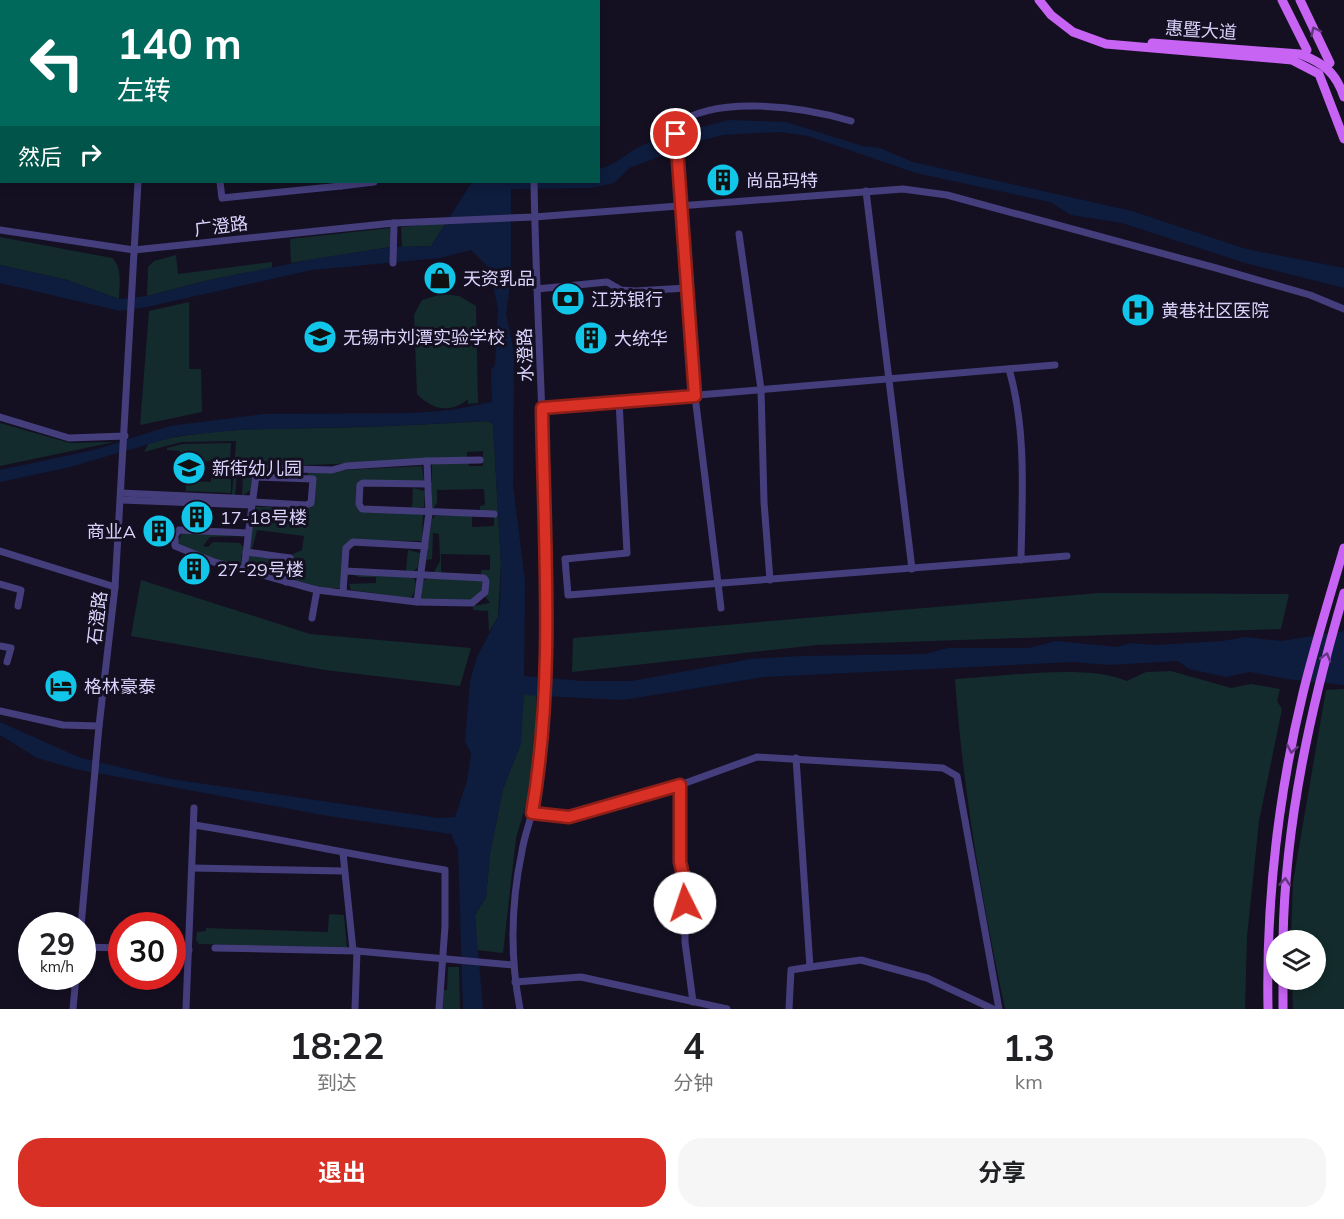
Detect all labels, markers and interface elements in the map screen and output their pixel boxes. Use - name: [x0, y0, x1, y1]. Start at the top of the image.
- street label: 惠暨大道: [1164, 16, 1238, 44]
- text: 140 m: [117, 17, 242, 70]
- icon: left: [18, 24, 96, 102]
- one-way arrow: [1310, 27, 1322, 38]
- text: 左转: [117, 73, 171, 107]
- pin: [650, 108, 701, 159]
- icon: arrive: [659, 117, 692, 150]
- icon: right: [74, 138, 107, 171]
- text: 然后: [18, 143, 62, 171]
- building icon: 尚品玛特: [705, 162, 741, 198]
- place label: 尚品玛特: [746, 169, 818, 192]
- street label: 广澄路: [193, 211, 249, 241]
- shop icon: 天资乳品: [422, 260, 458, 296]
- place label: 天资乳品: [463, 267, 535, 290]
- bank icon: 江苏银行: [550, 281, 586, 317]
- place label: 江苏银行: [591, 288, 663, 311]
- hospital icon: 黄巷社区医院: [1120, 292, 1156, 328]
- place label: 黄巷社区医院: [1161, 299, 1269, 322]
- school or university icon: 无锡市刘潭实验学校: [302, 319, 338, 355]
- building icon: 大统华: [573, 320, 609, 356]
- place label: 无锡市刘潭实验学校: [343, 326, 505, 349]
- place label: 大统华: [614, 327, 668, 350]
- street label: 水澄路: [513, 328, 537, 382]
- school or university icon: 新街幼儿园: [171, 450, 207, 486]
- place label: 新街幼儿园: [212, 457, 302, 480]
- building icon: 17-18号楼: [179, 499, 215, 535]
- place label: 17-18号楼: [220, 506, 307, 529]
- building icon: 商业A: [141, 513, 177, 549]
- place label: 商业A: [87, 520, 136, 543]
- building icon: 27-29号楼: [176, 551, 212, 587]
- place label: 27-29号楼: [217, 558, 304, 581]
- street label: 石澄路: [82, 590, 112, 646]
- one-way arrow: [1319, 652, 1331, 663]
- hotel icon: 格林豪泰: [43, 668, 79, 704]
- place label: 格林豪泰: [84, 675, 156, 698]
- one-way arrow: [1286, 745, 1298, 754]
- position arrow: [653, 871, 717, 935]
- one-way arrow: [1278, 878, 1291, 887]
- speed limit sign: 30: [108, 912, 186, 990]
- text: 29: [39, 925, 75, 963]
- map controls: [1266, 930, 1326, 990]
- button: layers: [1266, 930, 1326, 990]
- text: km/h: [40, 957, 74, 976]
- text: 18:22: [289, 1023, 384, 1068]
- text: 4: [683, 1023, 704, 1068]
- text: 1.3: [1003, 1025, 1055, 1070]
- text: km: [1015, 1069, 1043, 1094]
- text: 到达: [317, 1070, 357, 1095]
- text: 分钟: [674, 1070, 714, 1095]
- button: 退出: [18, 1138, 666, 1207]
- button: 分享: [678, 1138, 1326, 1207]

